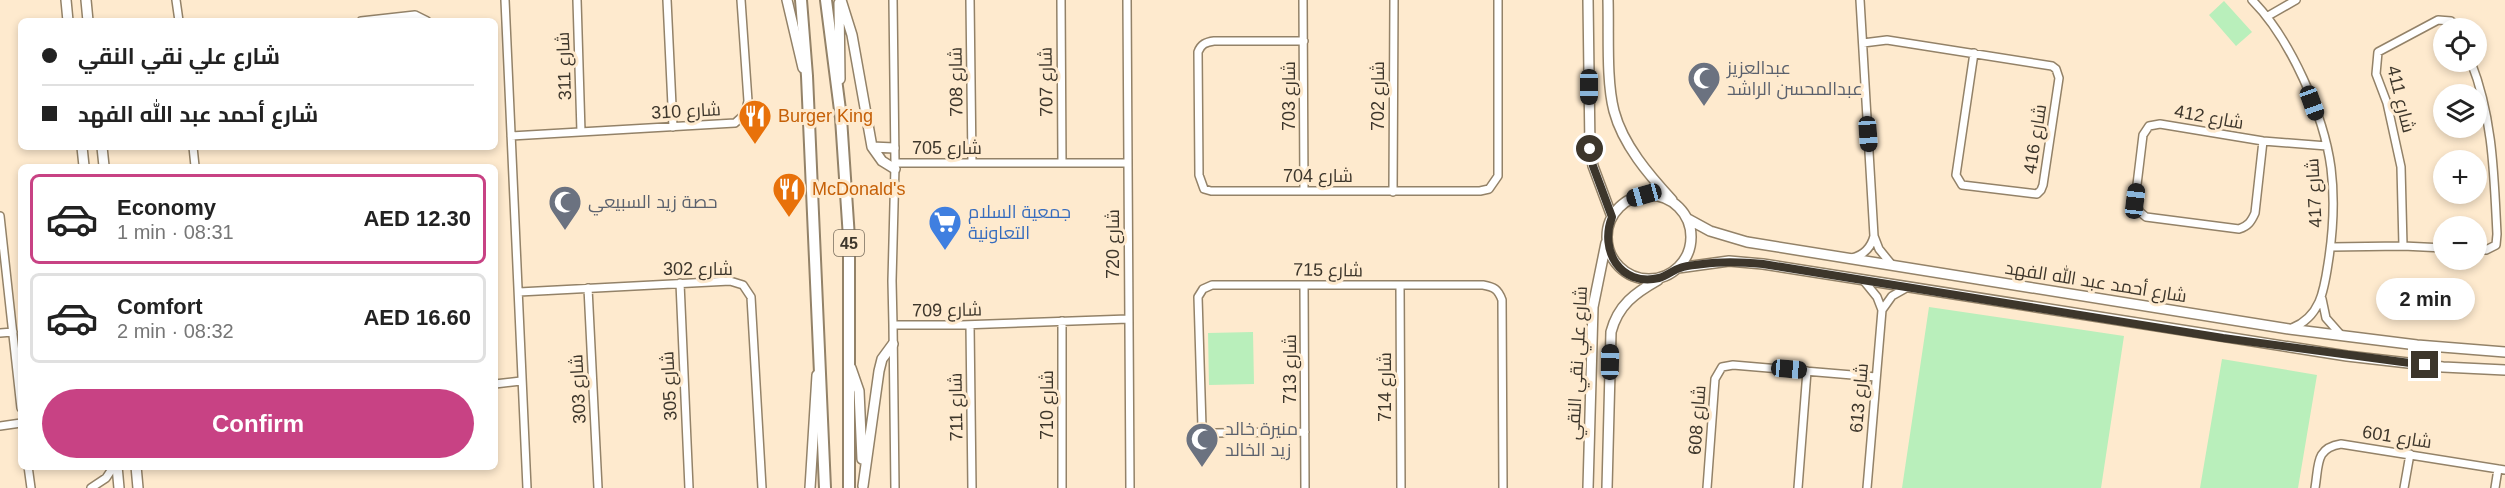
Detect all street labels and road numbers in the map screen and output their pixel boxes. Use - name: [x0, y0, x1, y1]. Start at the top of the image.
- street label: شارع 311: [553, 31, 577, 101]
- street label: شارع 708: [945, 47, 969, 117]
- street label: شارع 707: [1035, 47, 1059, 117]
- street label: شارع 703: [1279, 61, 1301, 131]
- street label: شارع 702: [1368, 61, 1390, 131]
- street label: شارع 411: [2381, 63, 2419, 135]
- street label: شارع 310: [651, 99, 722, 125]
- street label: شارع 412: [2172, 101, 2245, 135]
- street label: شارع 416: [2020, 103, 2052, 175]
- street label: شارع 705: [912, 138, 982, 160]
- street label: شارع 417: [2302, 157, 2328, 228]
- street label: شارع 704: [1283, 166, 1353, 188]
- street label: شارع 720: [1103, 209, 1125, 279]
- road number: 45: [834, 230, 864, 256]
- street label: شارع أحمد عبد الله الفهد: [2003, 256, 2189, 308]
- street label: شارع 302: [663, 259, 733, 281]
- street label: شارع 715: [1293, 259, 1363, 283]
- street label: شارع علي نقي النقي: [1563, 285, 1595, 441]
- street label: شارع 709: [912, 299, 982, 323]
- street label: شارع 713: [1280, 334, 1302, 404]
- street label: شارع 305: [657, 350, 683, 421]
- street label: شارع 714: [1375, 352, 1397, 422]
- street label: شارع 303: [566, 353, 592, 424]
- street label: شارع 613: [1846, 362, 1874, 434]
- street label: شارع 710: [1037, 370, 1059, 440]
- street label: شارع 711: [945, 373, 969, 441]
- street label: شارع 608: [1685, 384, 1711, 456]
- street label: شارع 601: [2361, 422, 2433, 454]

